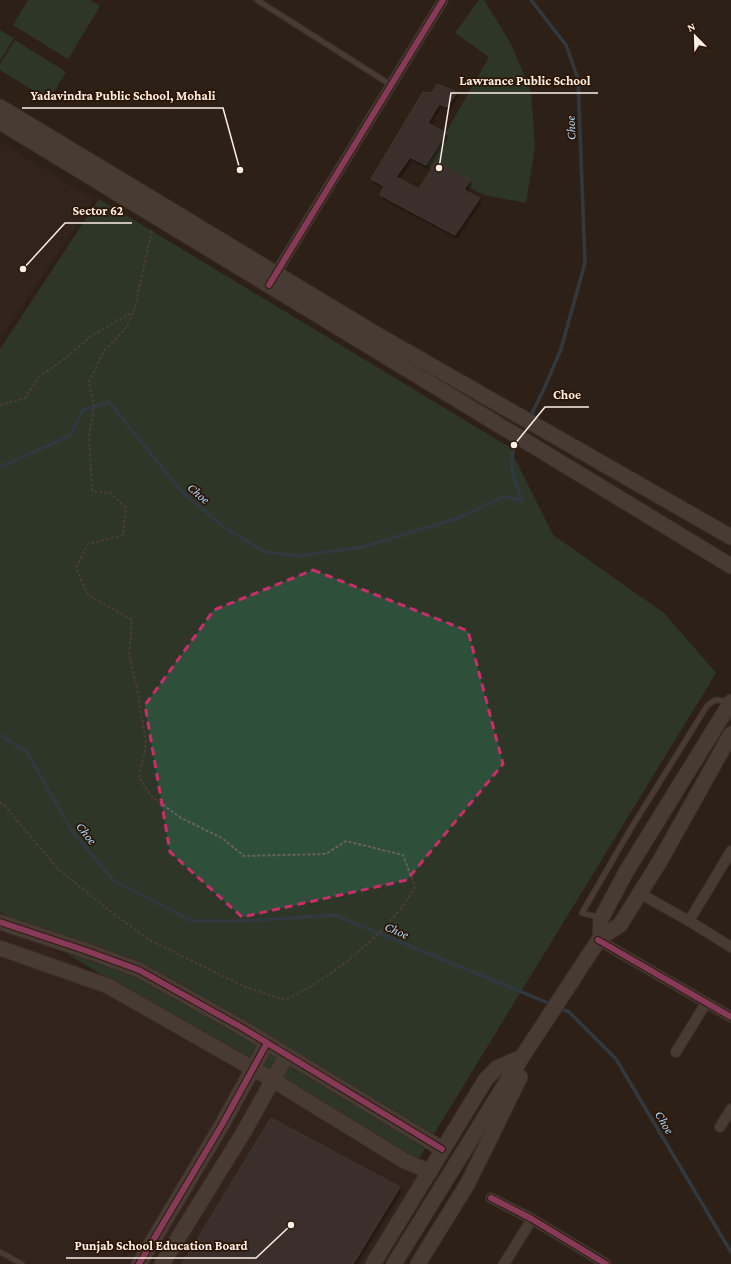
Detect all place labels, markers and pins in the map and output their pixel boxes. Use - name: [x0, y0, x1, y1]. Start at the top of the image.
- callout: Lawrance Public School: [451, 68, 598, 93]
- callout: Yadavindra Public School, Mohali: [22, 83, 223, 108]
- callout: Sector 62: [65, 198, 132, 223]
- callout: Choe: [545, 382, 589, 407]
- callout: Punjab School Education Board: [66, 1233, 256, 1258]

